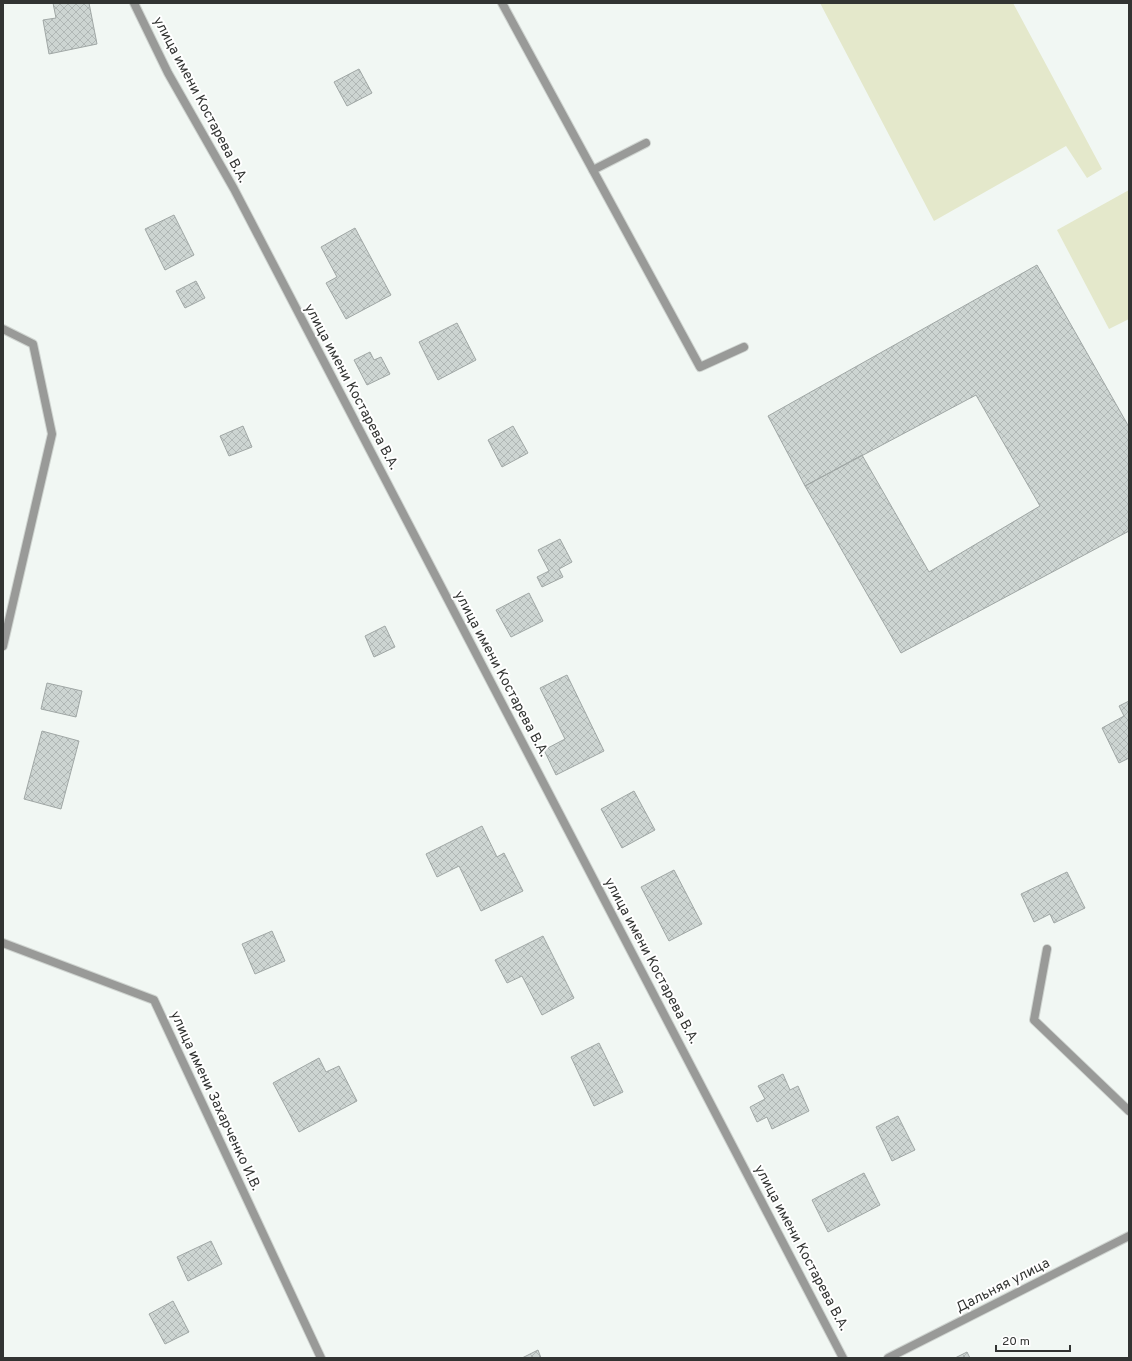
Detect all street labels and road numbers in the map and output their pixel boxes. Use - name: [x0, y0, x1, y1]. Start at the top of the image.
- street label: улица имени Костарева В.А.: [149, 14, 251, 186]
- street label: улица имени Костарева В.А.: [300, 301, 402, 473]
- street label: улица имени Костарева В.А.: [450, 588, 552, 760]
- street label: улица имени Костарева В.А.: [600, 875, 702, 1047]
- street label: улица имени Захарченко И.В.: [166, 1009, 264, 1193]
- street label: улица имени Костарева В.А.: [750, 1162, 852, 1334]
- street label: Дальняя улица: [953, 1255, 1053, 1317]

